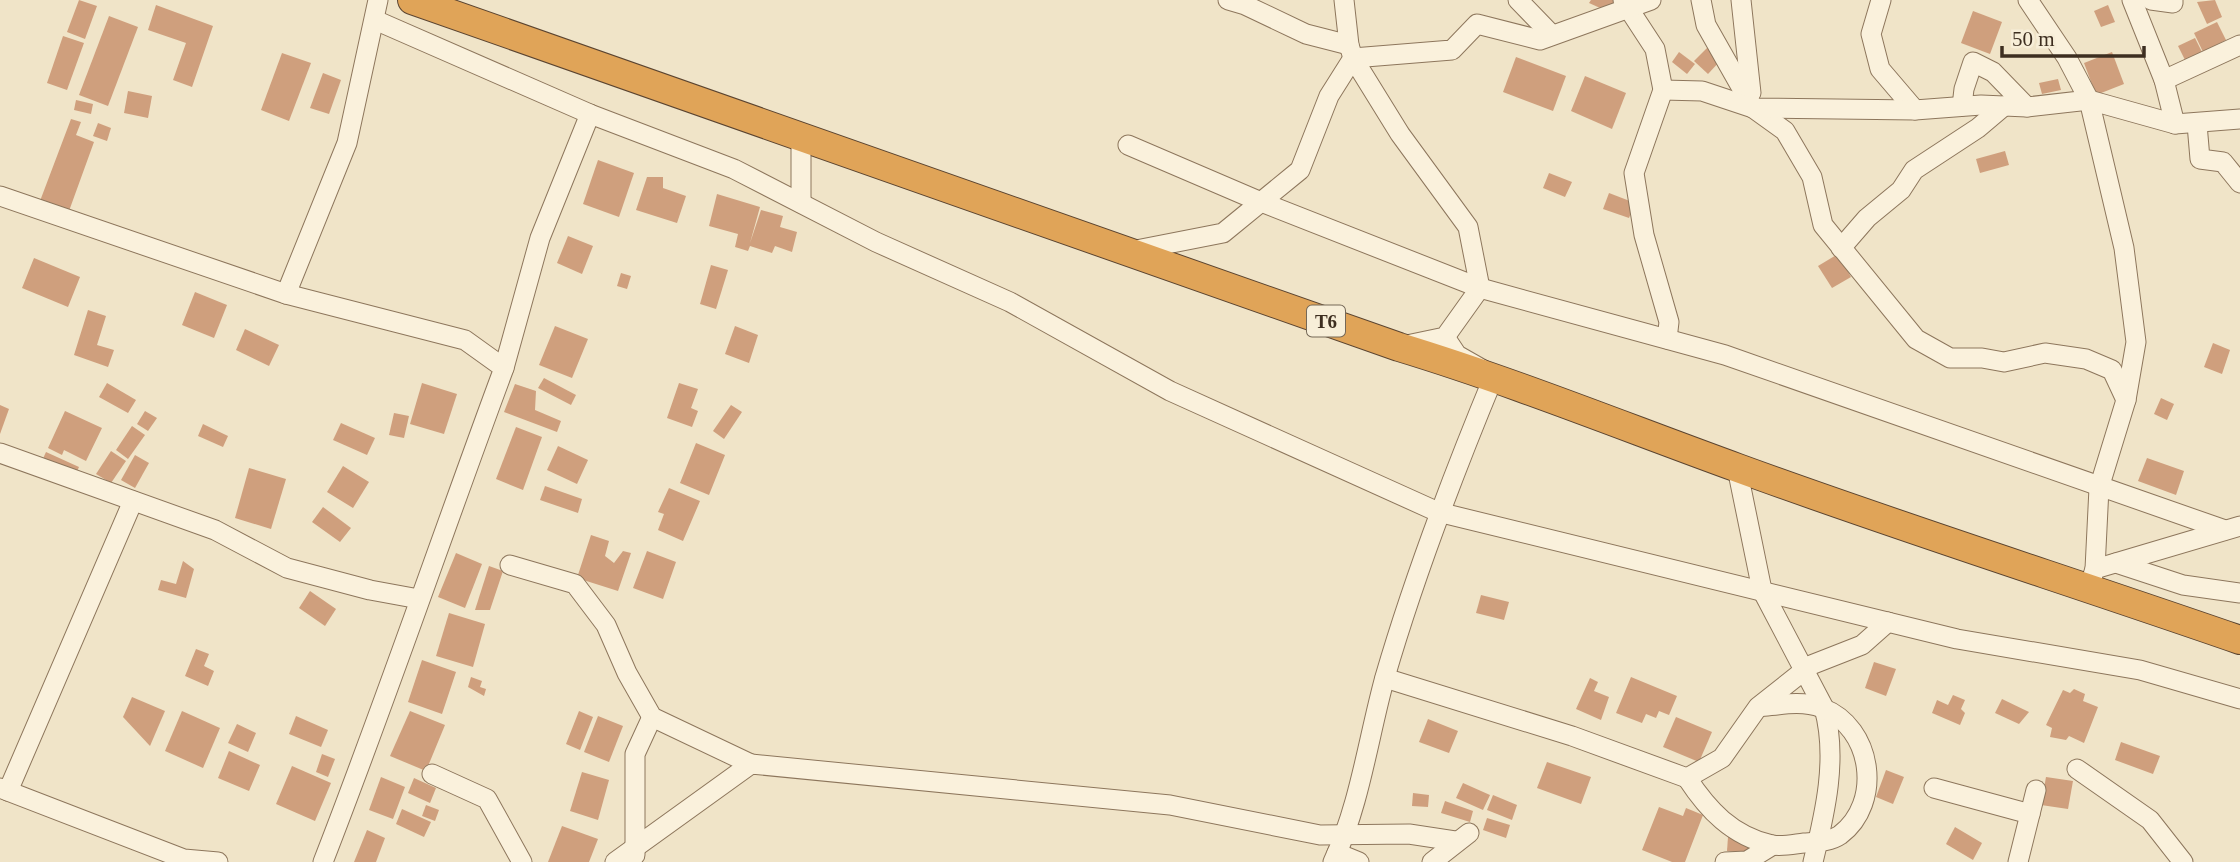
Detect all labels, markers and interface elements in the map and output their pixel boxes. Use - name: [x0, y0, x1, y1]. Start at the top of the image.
- scale bar: [2002, 14, 2144, 58]
- text: 50 m: [2012, 27, 2055, 51]
- road number: T6: [1307, 306, 1345, 336]

